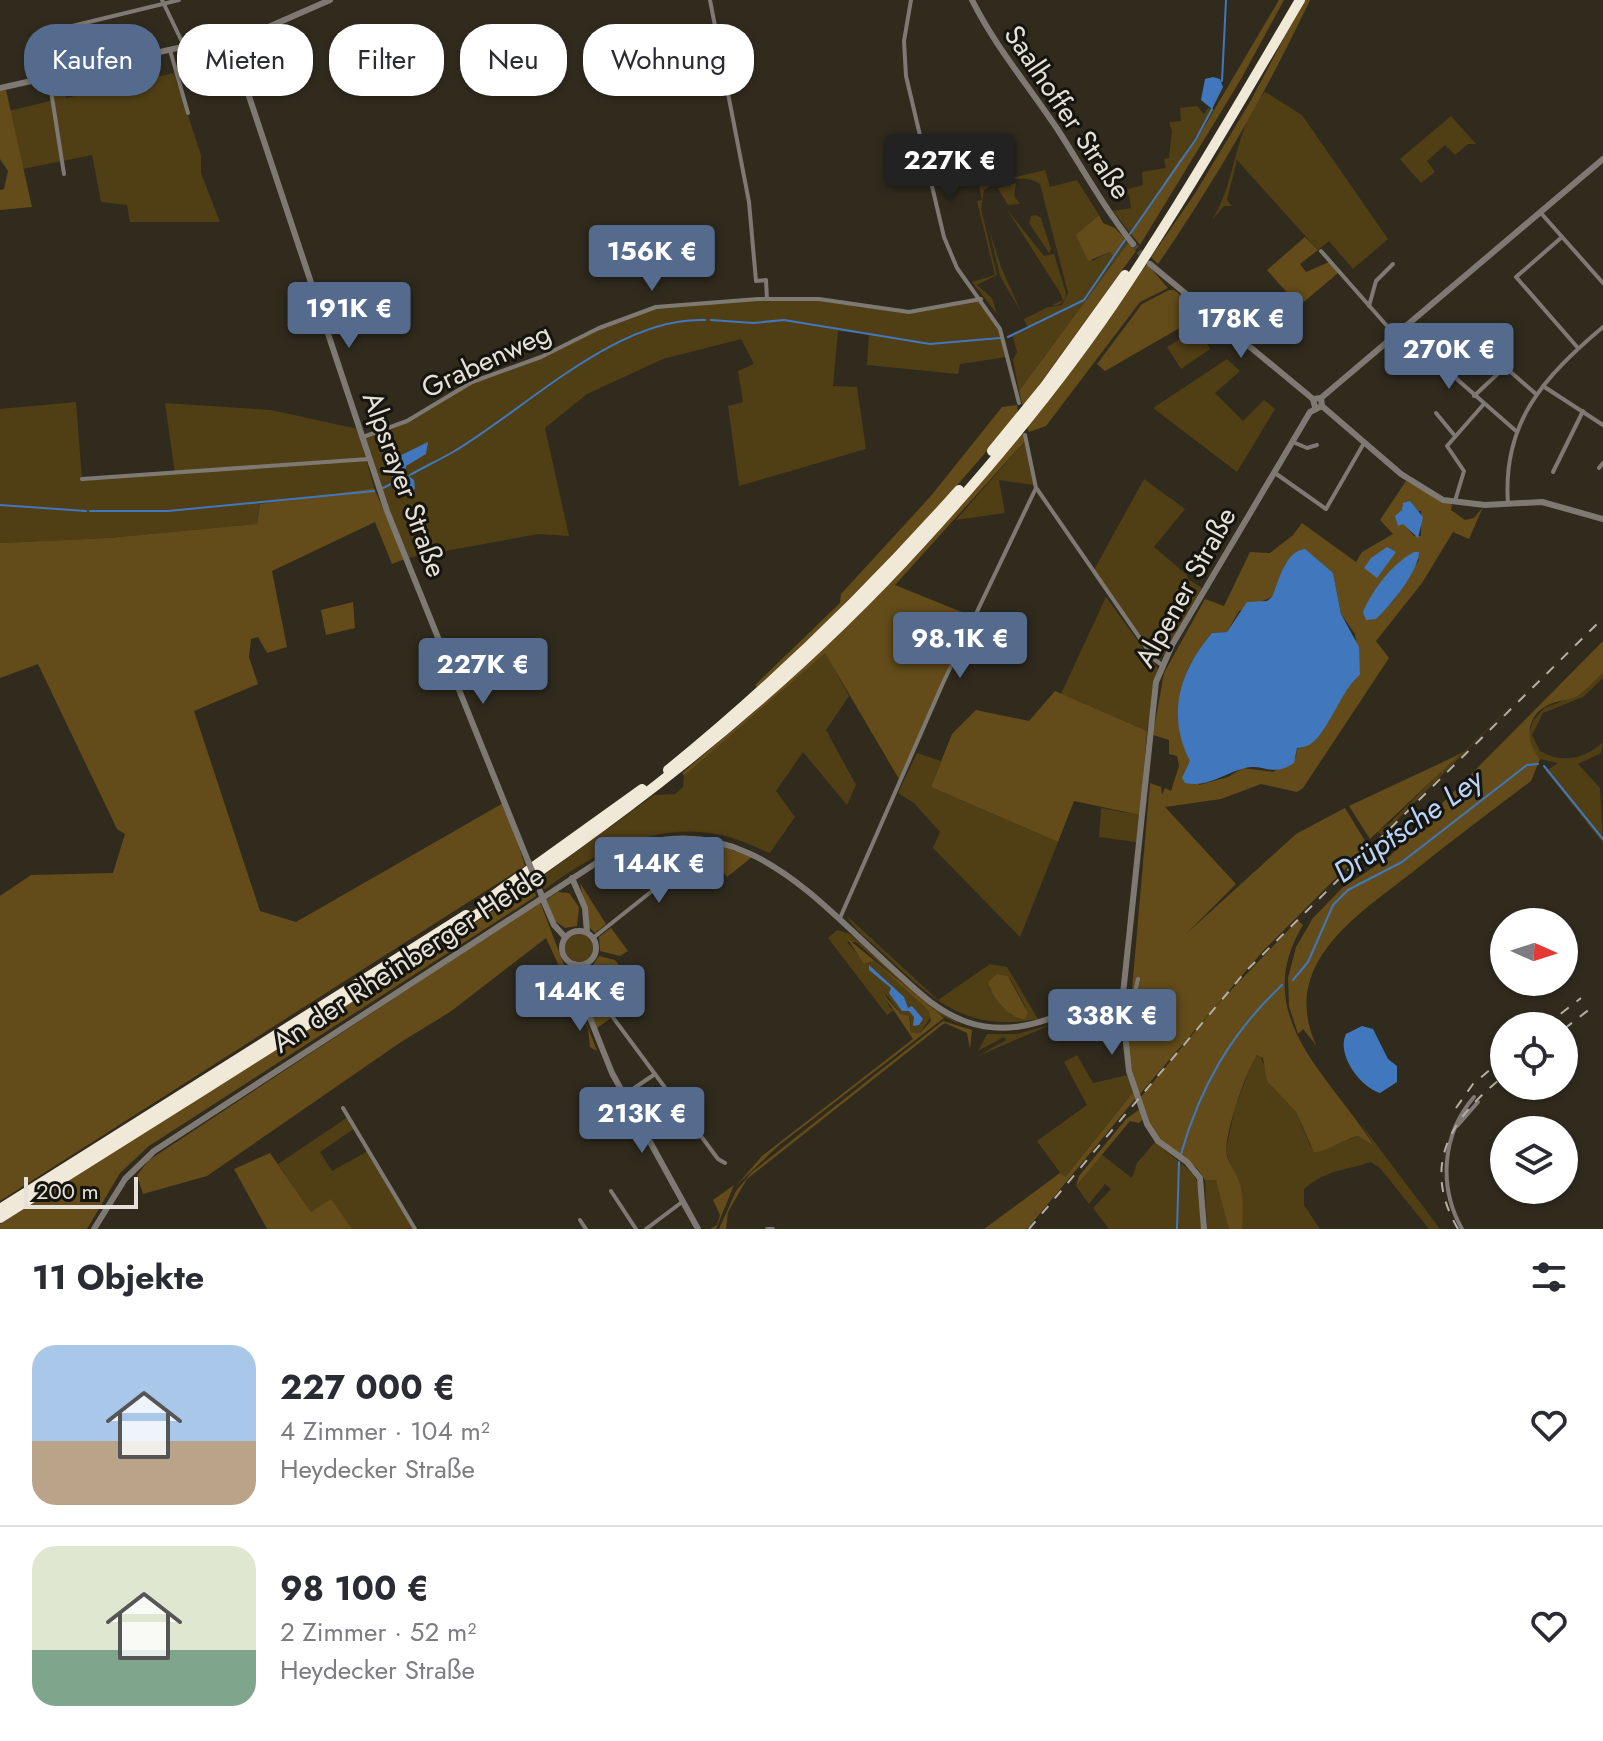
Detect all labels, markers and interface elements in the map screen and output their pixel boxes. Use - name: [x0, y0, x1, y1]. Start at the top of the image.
- street label: Saalhoffer Straße: [994, 17, 1141, 208]
- chip: Kaufen: [24, 24, 161, 96]
- chip: Mieten: [177, 24, 313, 96]
- chip: Filter: [329, 24, 444, 96]
- chip: Neu: [460, 24, 567, 96]
- chip: Wohnung: [583, 24, 754, 96]
- pin: 227K €: [885, 134, 1015, 202]
- text: 227K €: [904, 141, 996, 179]
- pin: 156K €: [587, 225, 717, 293]
- text: 156K €: [607, 232, 697, 270]
- pin: 191K €: [284, 282, 414, 350]
- text: 191K €: [306, 289, 392, 327]
- pin: 178K €: [1176, 292, 1306, 360]
- text: 178K €: [1197, 299, 1285, 337]
- street label: Grabenweg: [415, 313, 558, 408]
- pin: 270K €: [1384, 323, 1514, 391]
- text: 270K €: [1403, 330, 1495, 368]
- street label: Alpsrayer Straße: [352, 386, 457, 583]
- street label: Alpener Straße: [1124, 500, 1246, 675]
- pin: 98.1K €: [886, 612, 1034, 680]
- text: 98.1K €: [911, 619, 1009, 657]
- pin: 227K €: [418, 638, 548, 706]
- text: 227K €: [437, 645, 529, 683]
- water label: Drüptsche Ley: [1324, 757, 1493, 893]
- pin: 144K €: [594, 837, 724, 905]
- text: 144K €: [613, 844, 705, 882]
- street label: An der Rheinberger Heide: [264, 856, 552, 1063]
- north arrow: [1490, 908, 1578, 996]
- map controls: [1490, 908, 1578, 1204]
- pin: 144K €: [515, 965, 645, 1033]
- text: 144K €: [534, 972, 626, 1010]
- pin: 338K €: [1047, 989, 1177, 1057]
- text: 338K €: [1066, 996, 1158, 1034]
- button: locate: [1490, 1012, 1578, 1100]
- pin: 213K €: [577, 1087, 707, 1155]
- text: 213K €: [597, 1094, 687, 1132]
- button: layers: [1490, 1116, 1578, 1204]
- scale bar: [24, 1173, 138, 1209]
- text: 200 m: [36, 1175, 99, 1207]
- text: 11 Objekte: [32, 1253, 204, 1302]
- icon: filters: [1527, 1255, 1571, 1299]
- text: 227 000 €: [280, 1363, 455, 1412]
- icon: home: [96, 1377, 192, 1473]
- icon: heart: [1527, 1403, 1571, 1447]
- text: 4 Zimmer · 104 m²: [280, 1412, 490, 1450]
- text: Heydecker Straße: [280, 1450, 475, 1488]
- text: 98 100 €: [280, 1564, 429, 1613]
- icon: home: [96, 1578, 192, 1674]
- icon: heart: [1527, 1604, 1571, 1648]
- text: 2 Zimmer · 52 m²: [280, 1613, 476, 1651]
- text: Heydecker Straße: [280, 1651, 475, 1689]

